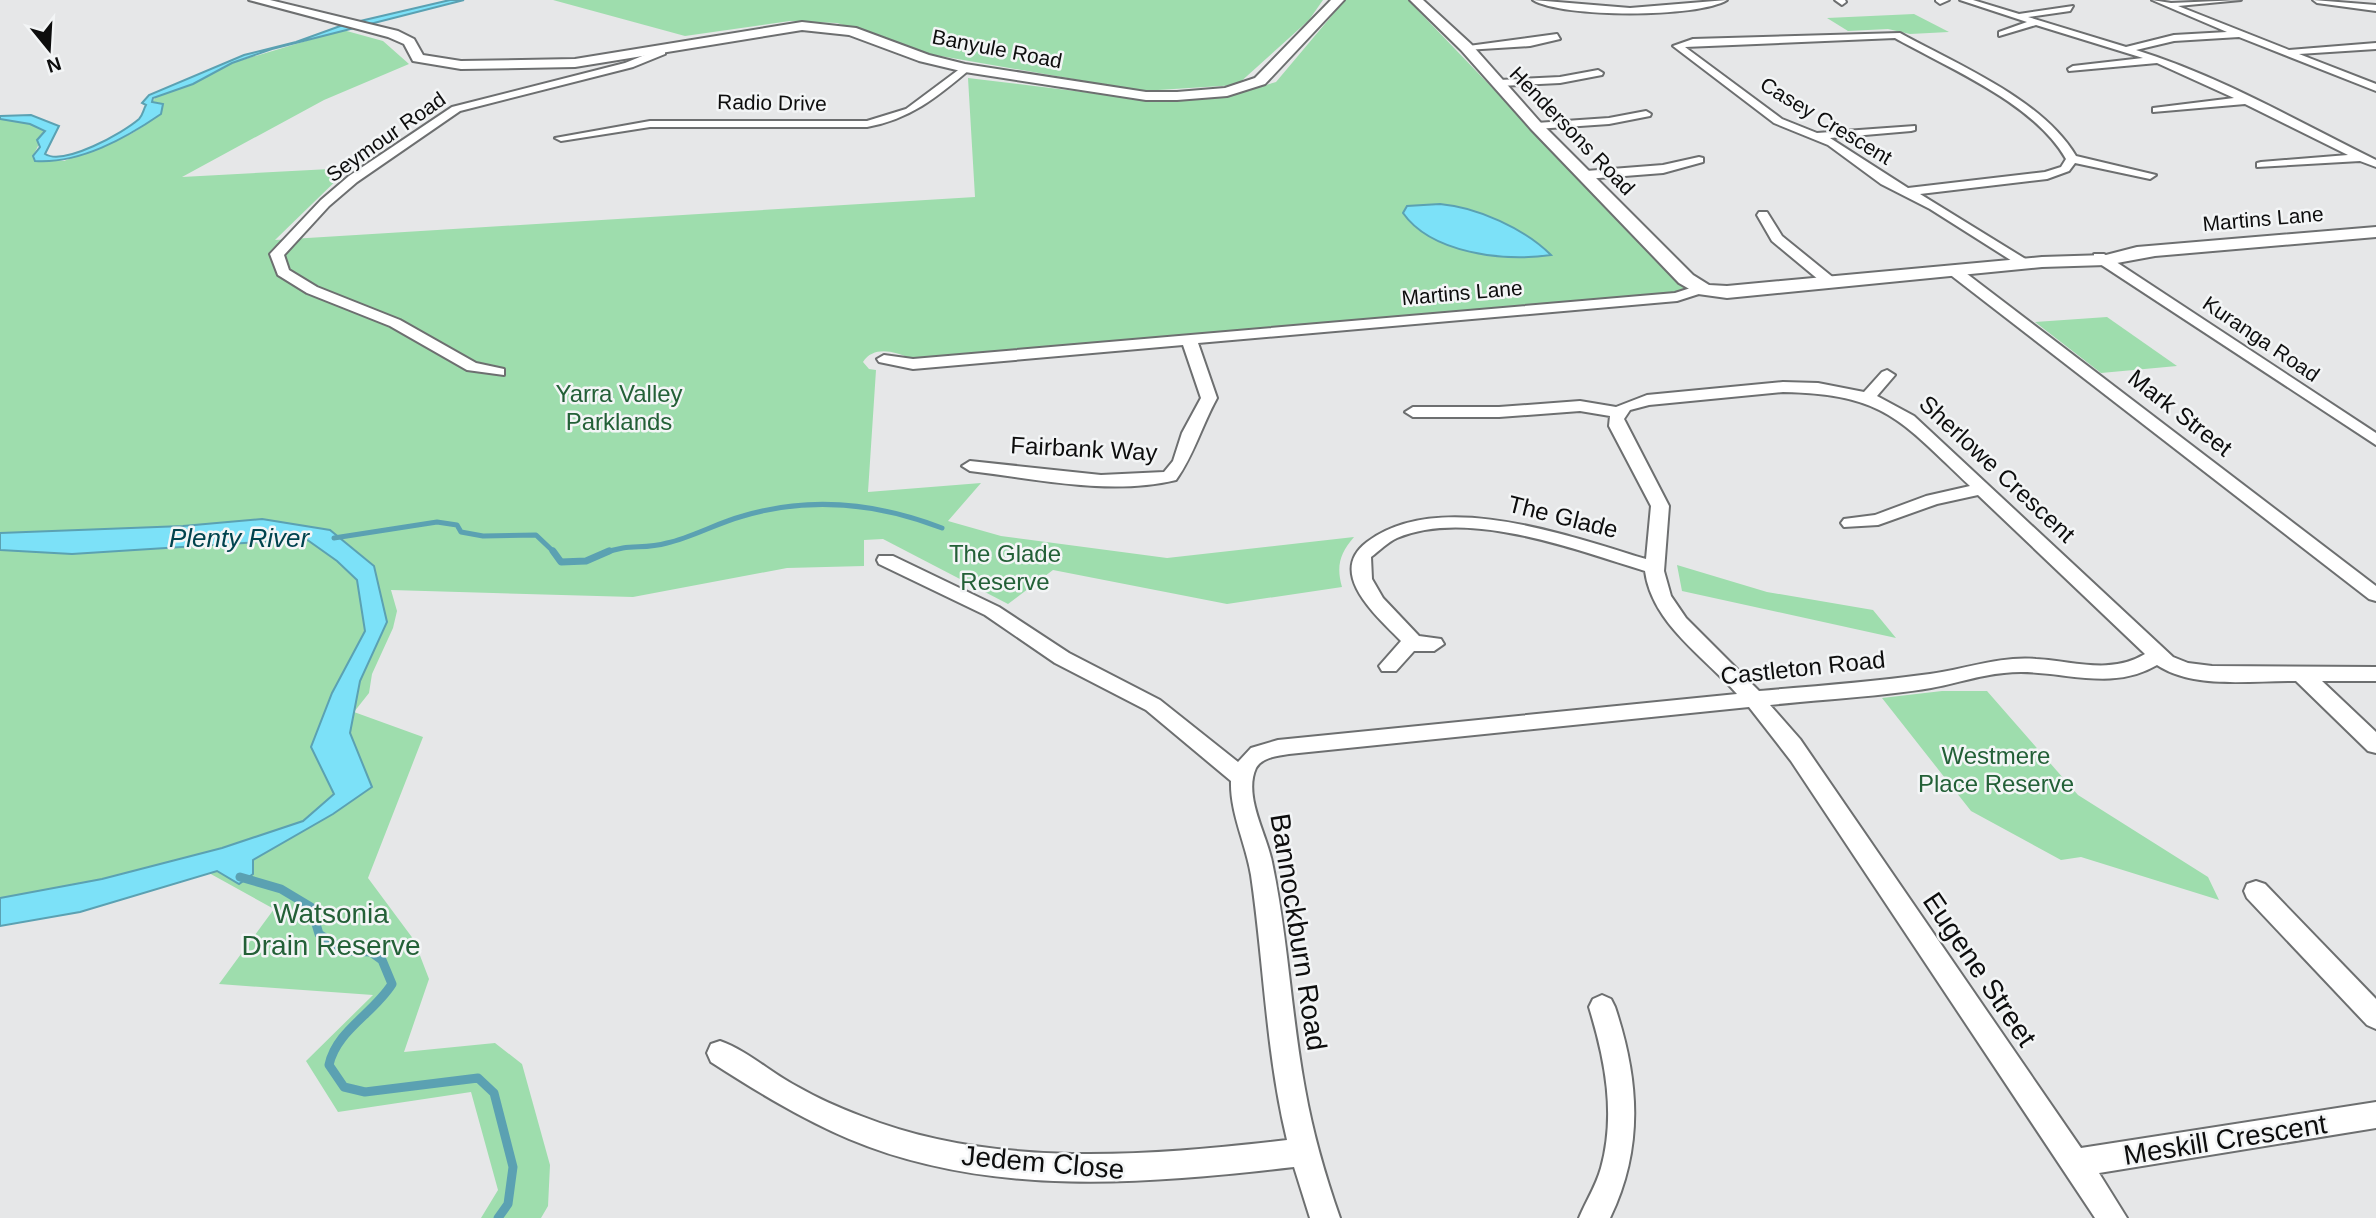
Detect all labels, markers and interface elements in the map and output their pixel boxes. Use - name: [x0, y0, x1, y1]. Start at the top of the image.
- north arrow: [14, 14, 84, 84]
- street label: Banyule Road: [930, 25, 1064, 72]
- text: N: [44, 53, 64, 77]
- street label: Hendersons Road: [1505, 62, 1639, 200]
- street label: Casey Crescent: [1756, 72, 1896, 169]
- street label: Seymour Road: [322, 87, 450, 186]
- street label: Radio Drive: [717, 90, 827, 115]
- street label: Martins Lane: [2201, 202, 2324, 235]
- street label: Martins Lane: [1400, 276, 1523, 309]
- street label: Kuranga Road: [2199, 291, 2324, 386]
- street label: Mark Street: [2123, 364, 2238, 462]
- park label: Yarra Valley Parklands: [555, 380, 683, 435]
- street label: Sherlowe Crescent: [1914, 390, 2081, 548]
- street label: Fairbank Way: [1010, 431, 1158, 466]
- street label: The Glade: [1505, 490, 1621, 543]
- water label: Plenty River: [169, 523, 310, 553]
- park label: The Glade Reserve: [949, 540, 1061, 595]
- street label: Castleton Road: [1719, 645, 1887, 690]
- park label: Westmere Place Reserve: [1918, 742, 2074, 797]
- street label: Bannockburn Road: [1264, 811, 1333, 1053]
- street label: Eugene Street: [1917, 886, 2043, 1052]
- park label: Watsonia Drain Reserve: [242, 898, 420, 961]
- street label: Meskill Crescent: [2121, 1108, 2329, 1171]
- street label: Jedem Close: [960, 1140, 1126, 1185]

